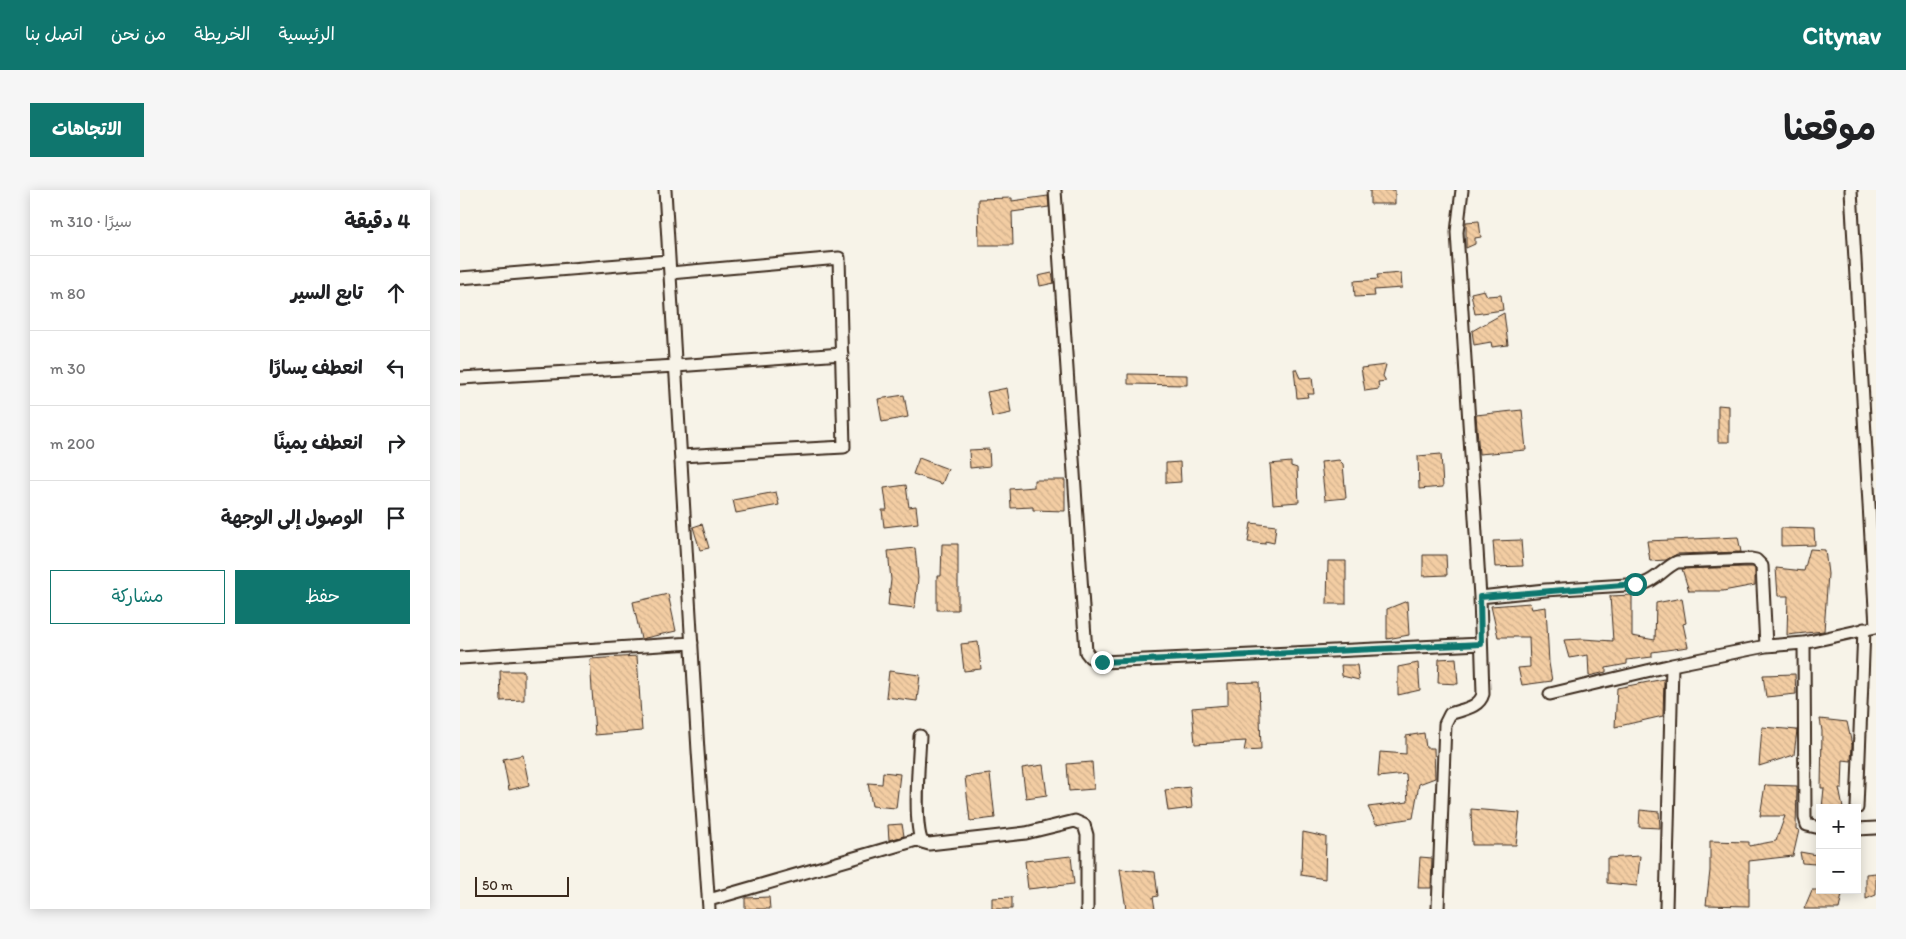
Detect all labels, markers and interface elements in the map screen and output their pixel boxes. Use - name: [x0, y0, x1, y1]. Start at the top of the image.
- text: Citynav: [1803, 21, 1881, 50]
- text: اتصل بنا: [25, 23, 83, 45]
- text: من نحن: [111, 23, 166, 45]
- text: الخريطة: [194, 23, 251, 45]
- text: الرئيسية: [279, 23, 335, 45]
- button: الاتجاهات: [30, 103, 144, 157]
- text: موقعنا: [1783, 107, 1876, 149]
- text: 4 دقيقة: [344, 208, 410, 233]
- text: سيرًا · 310 m: [50, 212, 132, 231]
- icon: ahead: [382, 279, 410, 307]
- text: تابع السير: [291, 281, 363, 304]
- text: 80 m: [50, 284, 86, 303]
- icon: left: [382, 354, 410, 382]
- text: انعطف يسارًا: [269, 356, 363, 379]
- text: 30 m: [50, 359, 86, 378]
- icon: right: [382, 429, 410, 457]
- text: انعطف يمينًا: [274, 431, 363, 454]
- text: 200 m: [50, 434, 95, 453]
- icon: arrive: [382, 504, 410, 532]
- text: الوصول إلى الوجهة: [221, 506, 363, 529]
- button: مشاركة: [50, 570, 225, 624]
- button: حفظ: [235, 570, 410, 624]
- route start: [1624, 573, 1647, 596]
- route end: [1091, 651, 1114, 674]
- map controls: [1816, 804, 1861, 894]
- button: +: [1816, 804, 1861, 849]
- button: −: [1816, 849, 1861, 894]
- scale bar: [475, 874, 569, 897]
- text: 50 m: [482, 877, 513, 894]

